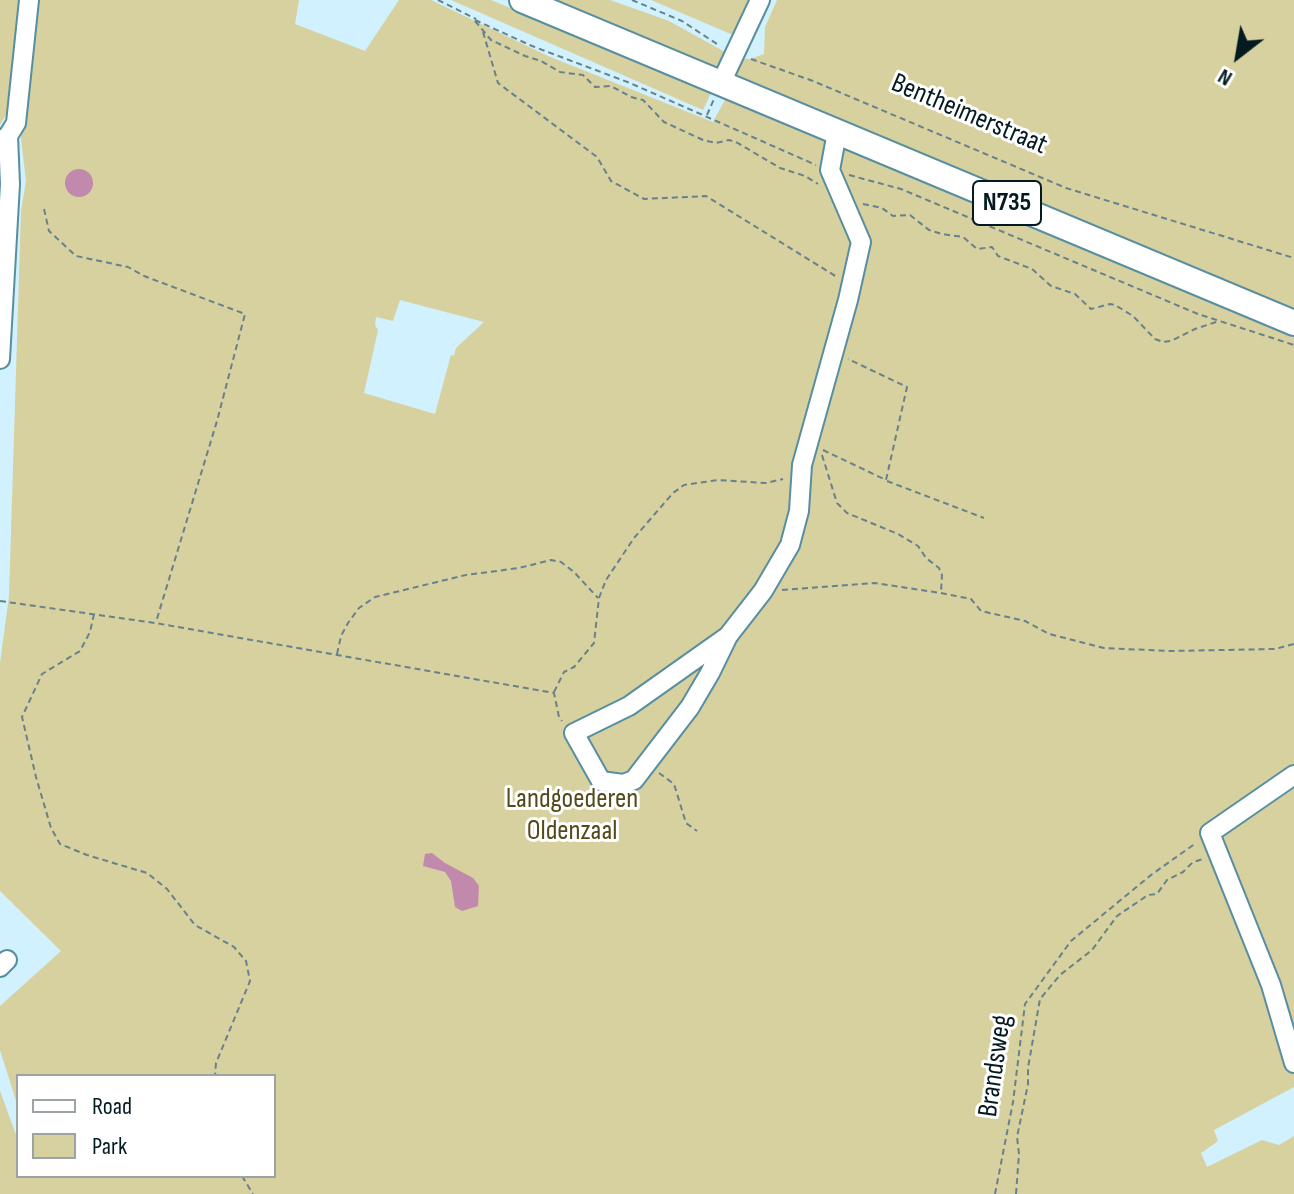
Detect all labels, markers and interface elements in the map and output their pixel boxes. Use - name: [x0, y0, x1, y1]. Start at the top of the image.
- north arrow: [1198, 16, 1278, 96]
- text: N: [1213, 62, 1237, 92]
- street label: Bentheimerstraat: [886, 67, 1052, 163]
- road number: N735: [973, 181, 1041, 225]
- park label: Landgoederen Oldenzaal: [506, 783, 638, 849]
- street label: Brandsweg: [972, 1013, 1020, 1119]
- legend: [16, 1074, 276, 1178]
- text: Road: [92, 1092, 132, 1121]
- text: Park: [92, 1132, 127, 1161]

